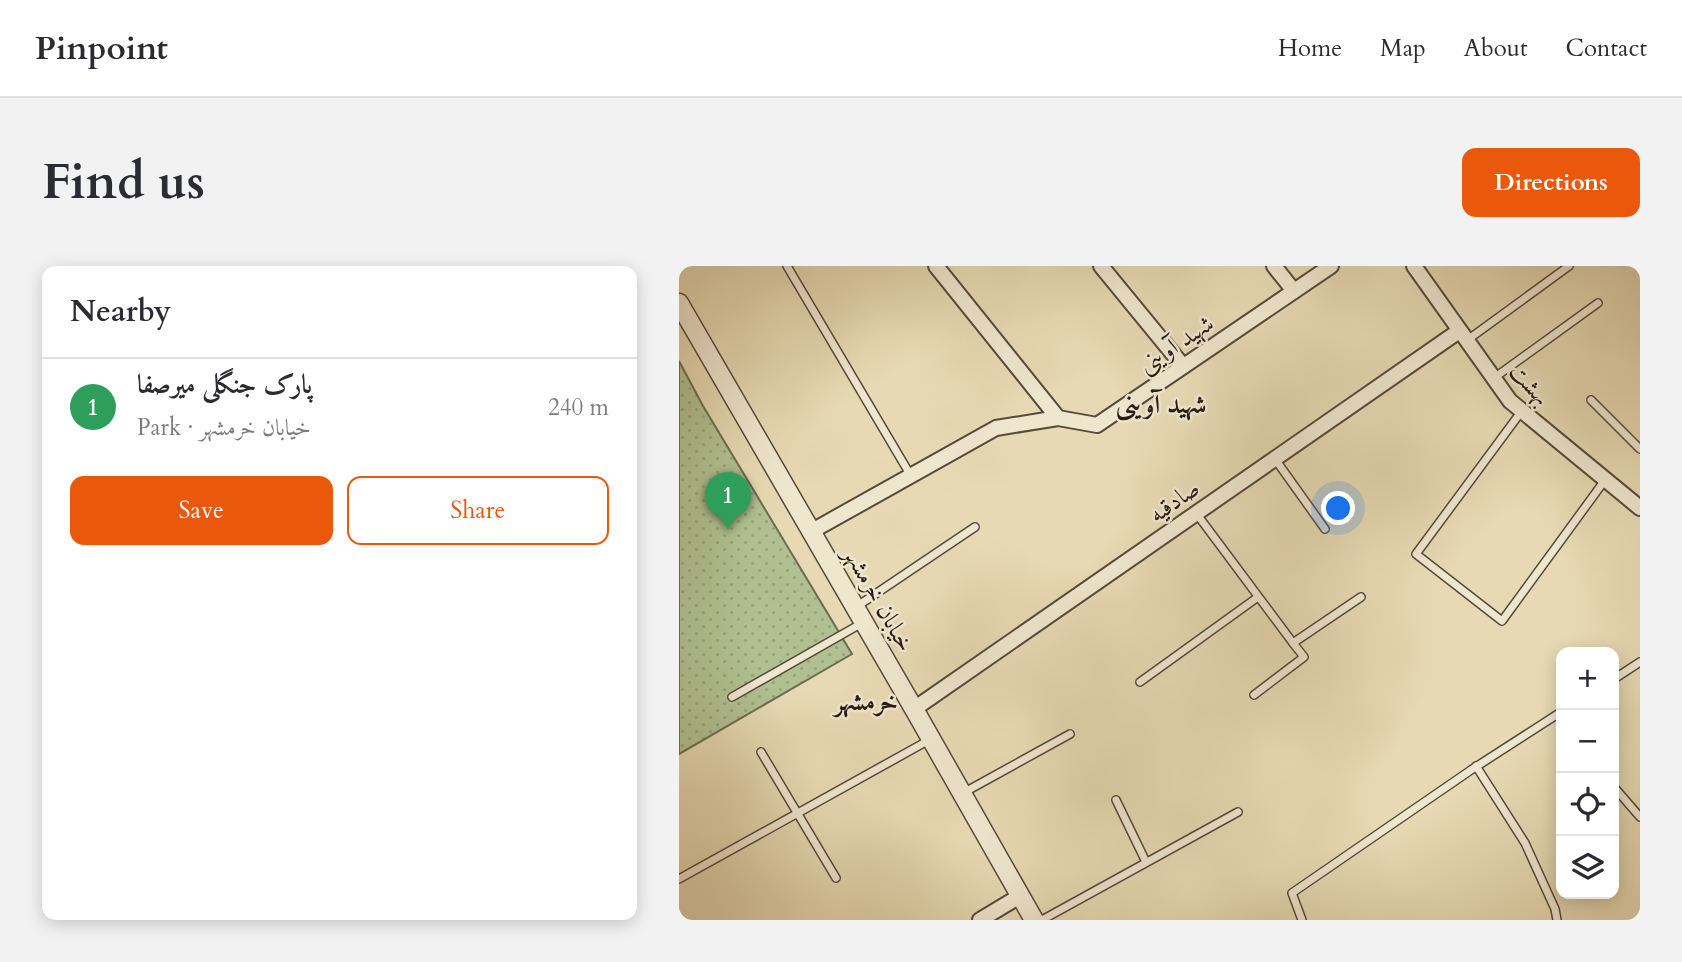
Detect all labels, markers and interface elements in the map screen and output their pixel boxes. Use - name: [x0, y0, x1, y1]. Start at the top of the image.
- text: Pinpoint: [35, 26, 168, 71]
- text: Home: [1278, 32, 1342, 65]
- text: Map: [1380, 32, 1426, 65]
- text: About: [1464, 32, 1528, 65]
- text: Contact: [1566, 32, 1647, 65]
- button: Directions: [1462, 148, 1640, 217]
- text: Find us: [42, 149, 205, 216]
- text: Nearby: [70, 291, 171, 332]
- street label: شهید آوینی: [1132, 307, 1220, 382]
- street label: بهشت: [1501, 356, 1558, 413]
- text: پارک جنگلی میرصفا: [137, 367, 312, 402]
- district label: شهید آوینی: [1115, 387, 1207, 422]
- text: 1: [87, 392, 99, 423]
- text: 240 m: [548, 392, 609, 423]
- text: Park · خیابان خرمشهر: [137, 412, 311, 443]
- pin: 1: [705, 472, 751, 530]
- street label: صادقیه: [1142, 472, 1206, 531]
- button: Save: [70, 476, 333, 545]
- button: Share: [347, 476, 609, 545]
- your location: [1321, 491, 1355, 525]
- street label: خیابان خرمشهر: [834, 538, 922, 658]
- map controls: [1556, 647, 1619, 899]
- button: +: [1556, 647, 1619, 710]
- district label: خرمشهر: [831, 684, 898, 719]
- button: −: [1556, 710, 1619, 773]
- button: locate: [1556, 773, 1619, 836]
- button: layers: [1556, 836, 1619, 899]

